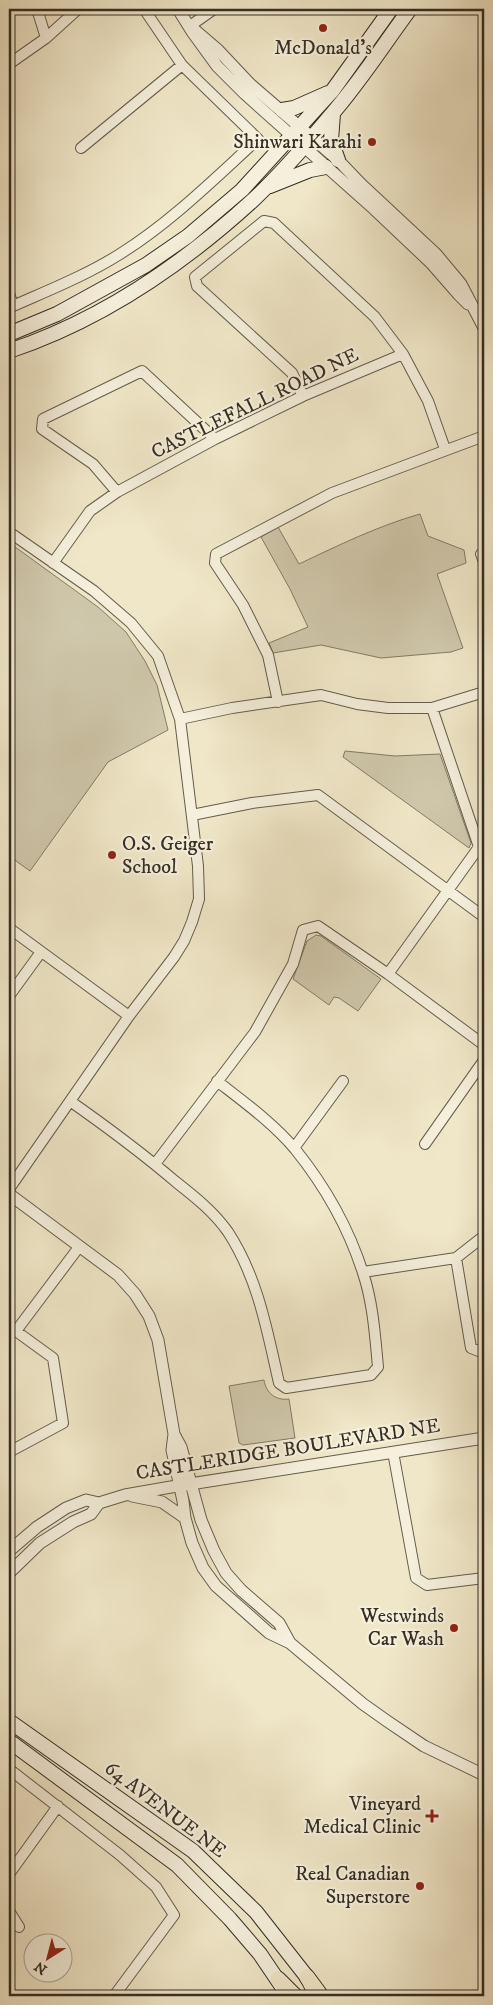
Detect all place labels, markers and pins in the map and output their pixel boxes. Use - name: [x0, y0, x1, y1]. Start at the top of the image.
- marker: McDonald's: [317, 22, 329, 34]
- place label: McDonald's: [274, 36, 372, 61]
- place label: Shinwari Karahi: [233, 130, 362, 155]
- marker: Shinwari Karahi: [366, 136, 378, 148]
- place label: O.S. Geiger School: [122, 832, 214, 880]
- marker: O.S. Geiger School: [106, 849, 118, 861]
- place label: Westwinds Car Wash: [359, 1604, 445, 1652]
- marker: Westwinds Car Wash: [448, 1622, 460, 1634]
- place label: Vineyard Medical Clinic: [304, 1792, 421, 1840]
- marker: Vineyard Medical Clinic: [425, 1809, 439, 1823]
- place label: Real Canadian Superstore: [295, 1862, 411, 1910]
- marker: Real Canadian Superstore: [414, 1880, 426, 1892]

